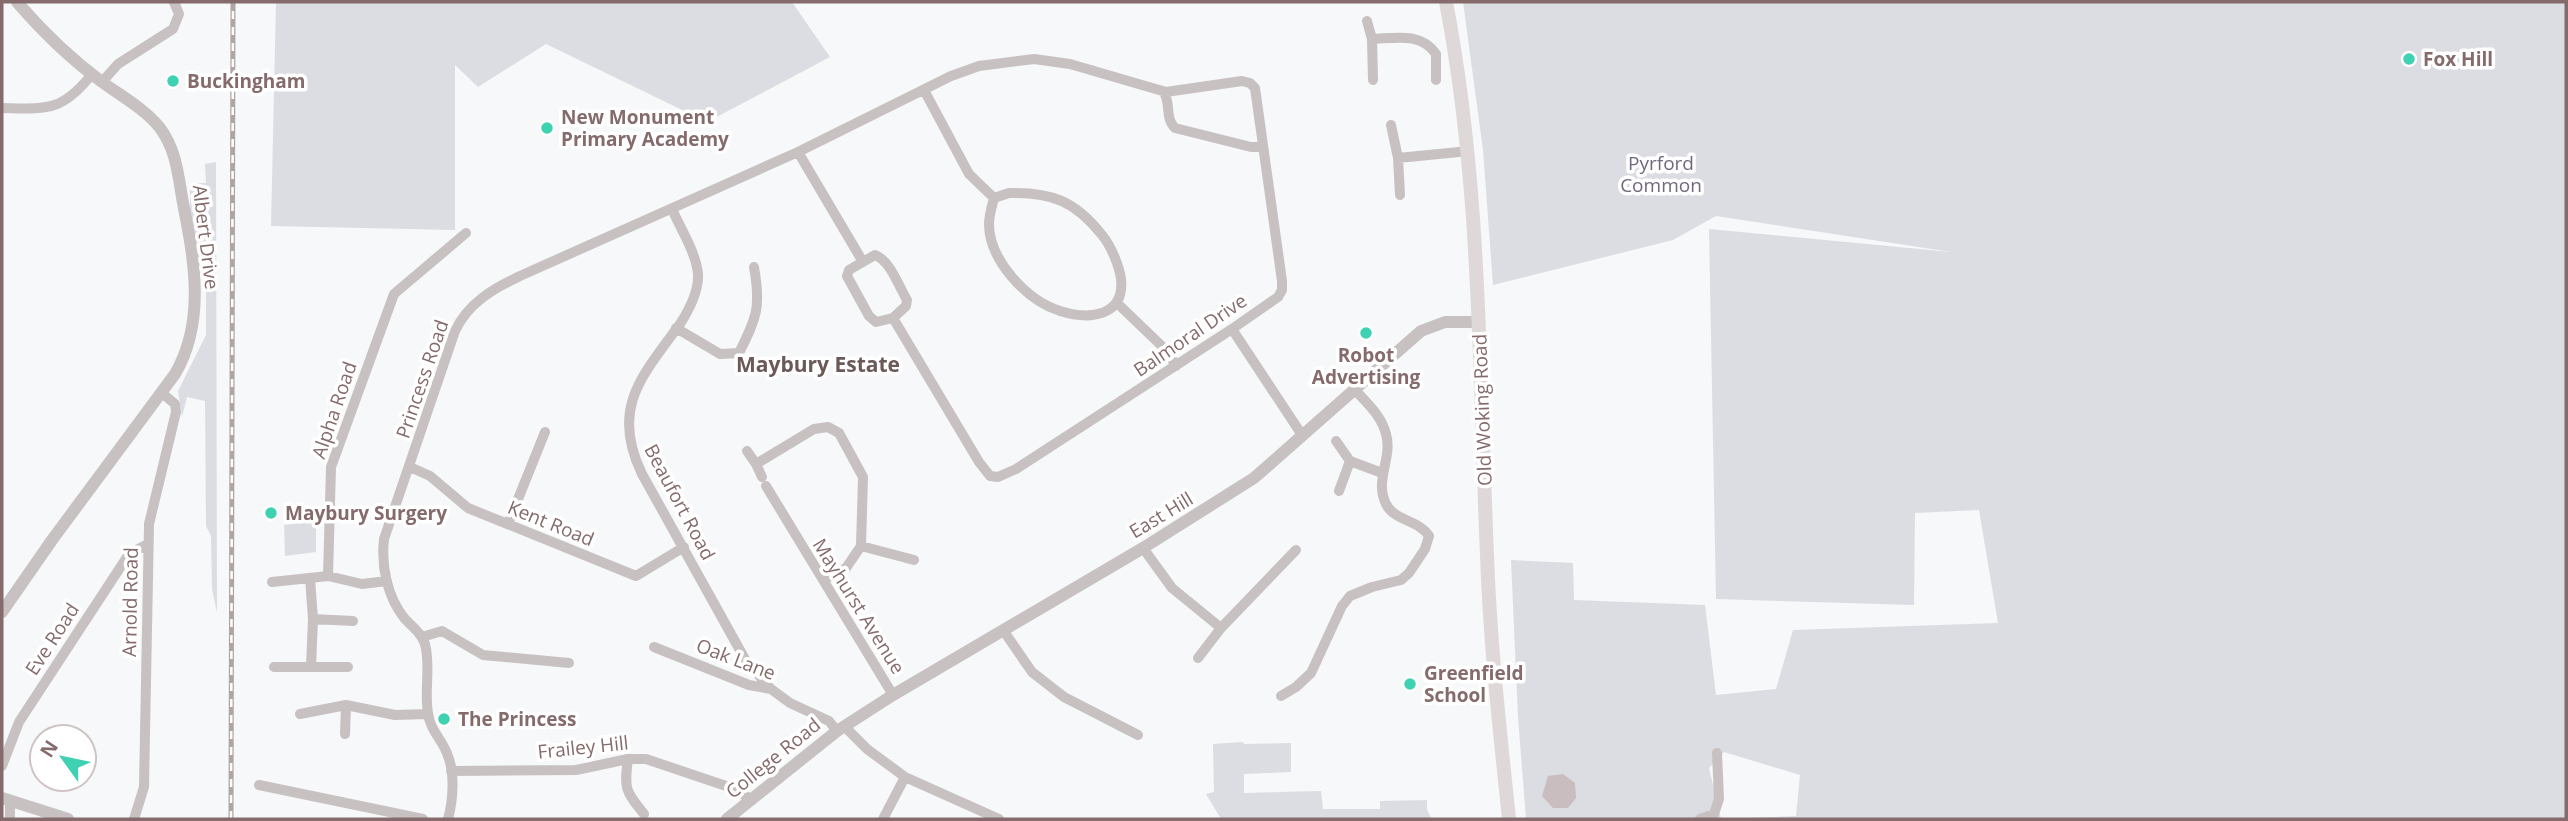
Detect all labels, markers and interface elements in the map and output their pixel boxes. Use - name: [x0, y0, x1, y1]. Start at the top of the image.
- place label: Fox Hill: [2423, 46, 2493, 72]
- marker: Fox Hill: [2401, 51, 2417, 67]
- place label: Buckingham: [187, 68, 305, 94]
- marker: Buckingham: [165, 73, 181, 89]
- place label: New Monument Primary Academy: [561, 104, 729, 152]
- marker: New Monument Primary Academy: [539, 120, 555, 136]
- park label: Pyrford Common: [1620, 150, 1702, 198]
- street label: Albert Drive: [187, 183, 225, 291]
- street label: Balmoral Drive: [1128, 288, 1252, 382]
- street label: Princess Road: [390, 316, 454, 442]
- marker: Robot Advertising: [1358, 325, 1374, 341]
- street label: Old Woking Road: [1466, 334, 1498, 486]
- place label: Robot Advertising: [1312, 342, 1420, 390]
- district label: Maybury Estate: [736, 350, 900, 378]
- street label: Alpha Road: [305, 358, 363, 462]
- street label: Beaufort Road: [639, 439, 721, 565]
- street label: East Hill: [1124, 486, 1198, 544]
- street label: Kent Road: [504, 494, 598, 552]
- place label: Maybury Surgery: [285, 500, 447, 526]
- marker: Maybury Surgery: [263, 505, 279, 521]
- street label: Mayhurst Avenue: [807, 533, 911, 679]
- street label: Arnold Road: [116, 547, 144, 657]
- street label: Eve Road: [19, 598, 85, 680]
- street label: Oak Lane: [693, 632, 779, 686]
- place label: Greenfield School: [1424, 660, 1524, 708]
- marker: Greenfield School: [1402, 676, 1418, 692]
- place label: The Princess: [458, 706, 576, 732]
- marker: The Princess: [436, 711, 452, 727]
- street label: College Road: [720, 712, 826, 804]
- north arrow: [28, 723, 98, 793]
- street label: Frailey Hill: [536, 729, 630, 765]
- text: N: [34, 735, 64, 762]

